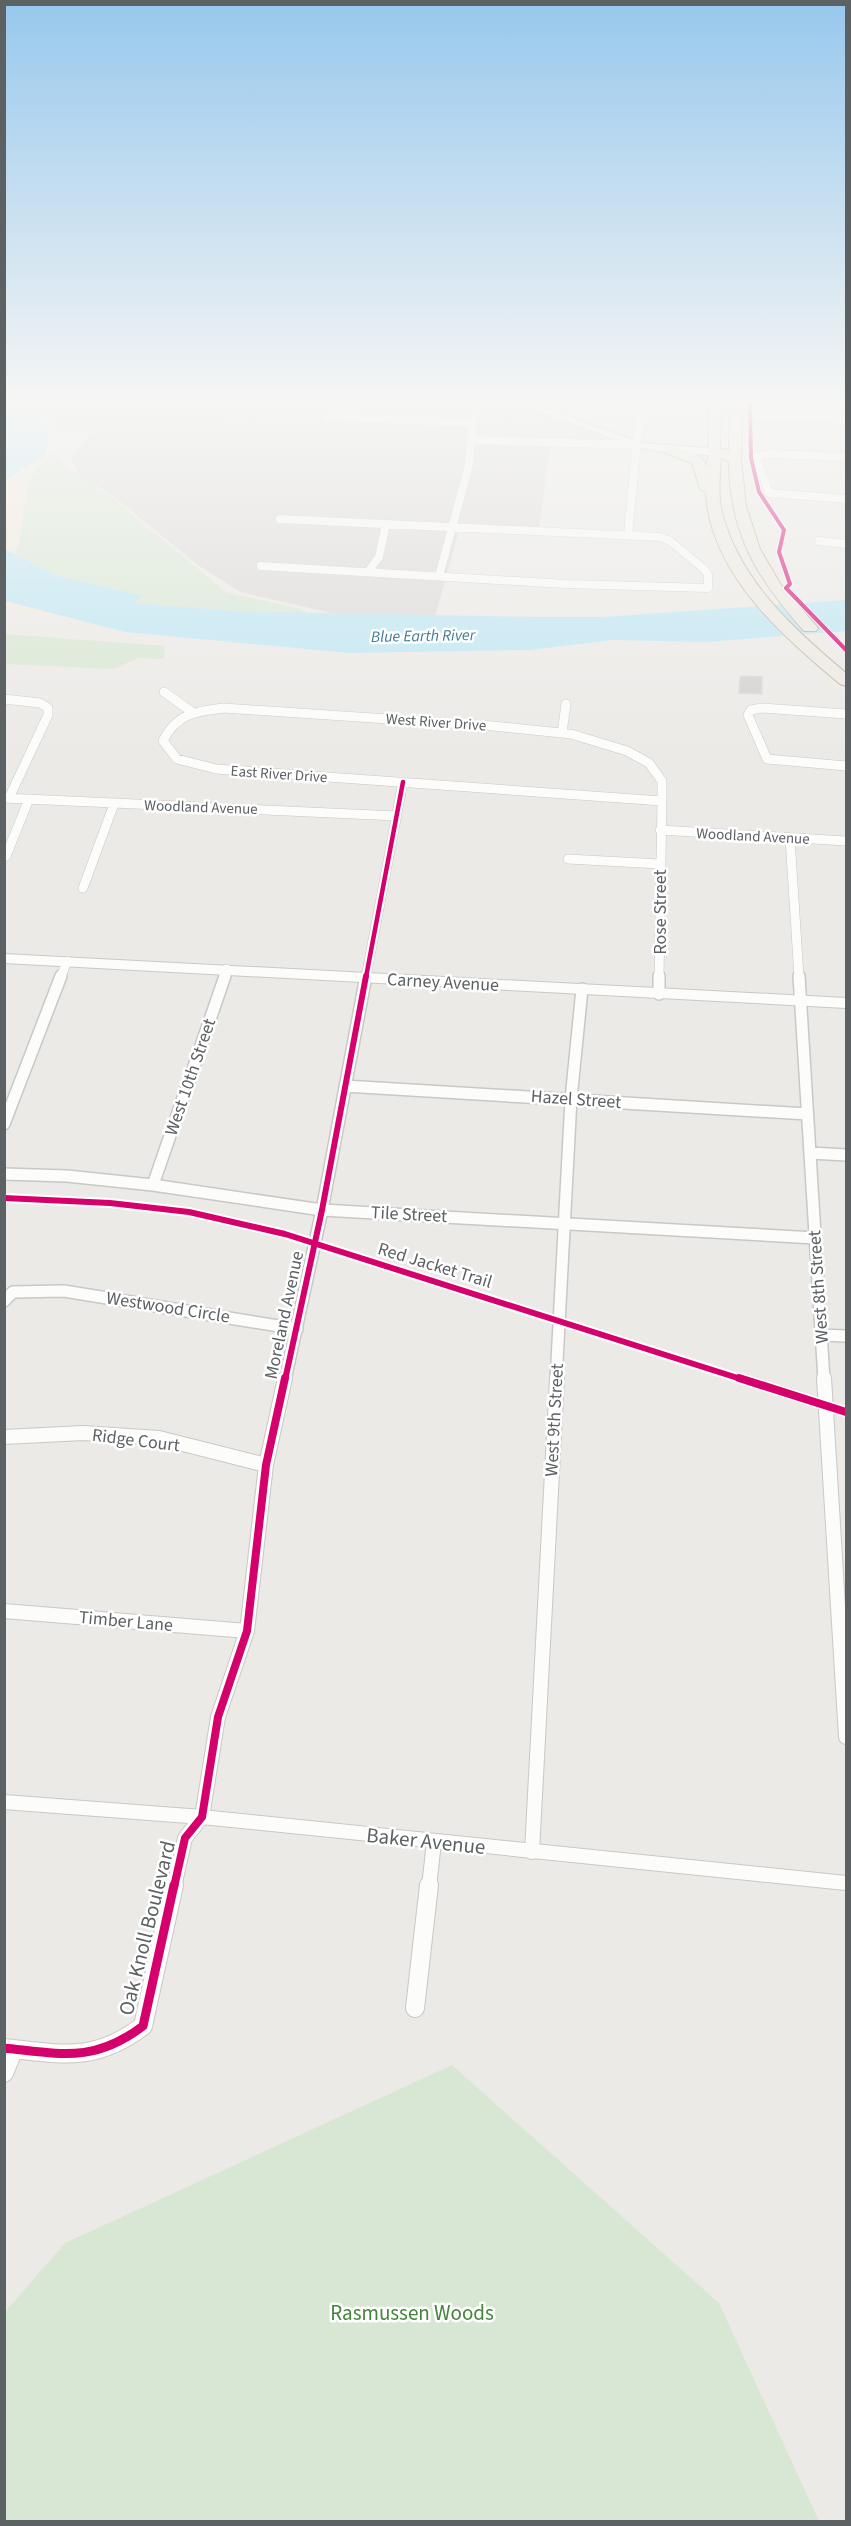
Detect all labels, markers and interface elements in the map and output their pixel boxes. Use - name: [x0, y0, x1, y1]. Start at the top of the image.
- water label: Blue Earth River: [371, 624, 477, 648]
- street label: West River Drive: [385, 709, 487, 736]
- street label: East River Drive: [230, 761, 328, 788]
- street label: Woodland Avenue: [144, 795, 258, 820]
- street label: Woodland Avenue: [696, 823, 810, 850]
- street label: Rose Street: [648, 870, 673, 954]
- street label: Carney Avenue: [386, 967, 500, 998]
- street label: West 10th Street: [159, 1015, 222, 1139]
- street label: Hazel Street: [530, 1084, 622, 1115]
- street label: Tile Street: [370, 1200, 448, 1229]
- street label: West 8th Street: [802, 1229, 835, 1344]
- street label: Red Jacket Trail: [375, 1236, 495, 1295]
- street label: Moreland Avenue: [259, 1249, 310, 1381]
- street label: Westwood Circle: [104, 1285, 232, 1330]
- street label: West 9th Street: [539, 1363, 570, 1477]
- street label: Ridge Court: [91, 1423, 181, 1458]
- street label: Timber Lane: [78, 1605, 174, 1638]
- street label: Baker Avenue: [365, 1820, 487, 1862]
- street label: Oak Knoll Boulevard: [111, 1838, 183, 2018]
- park label: Rasmussen Woods: [330, 2298, 494, 2328]

